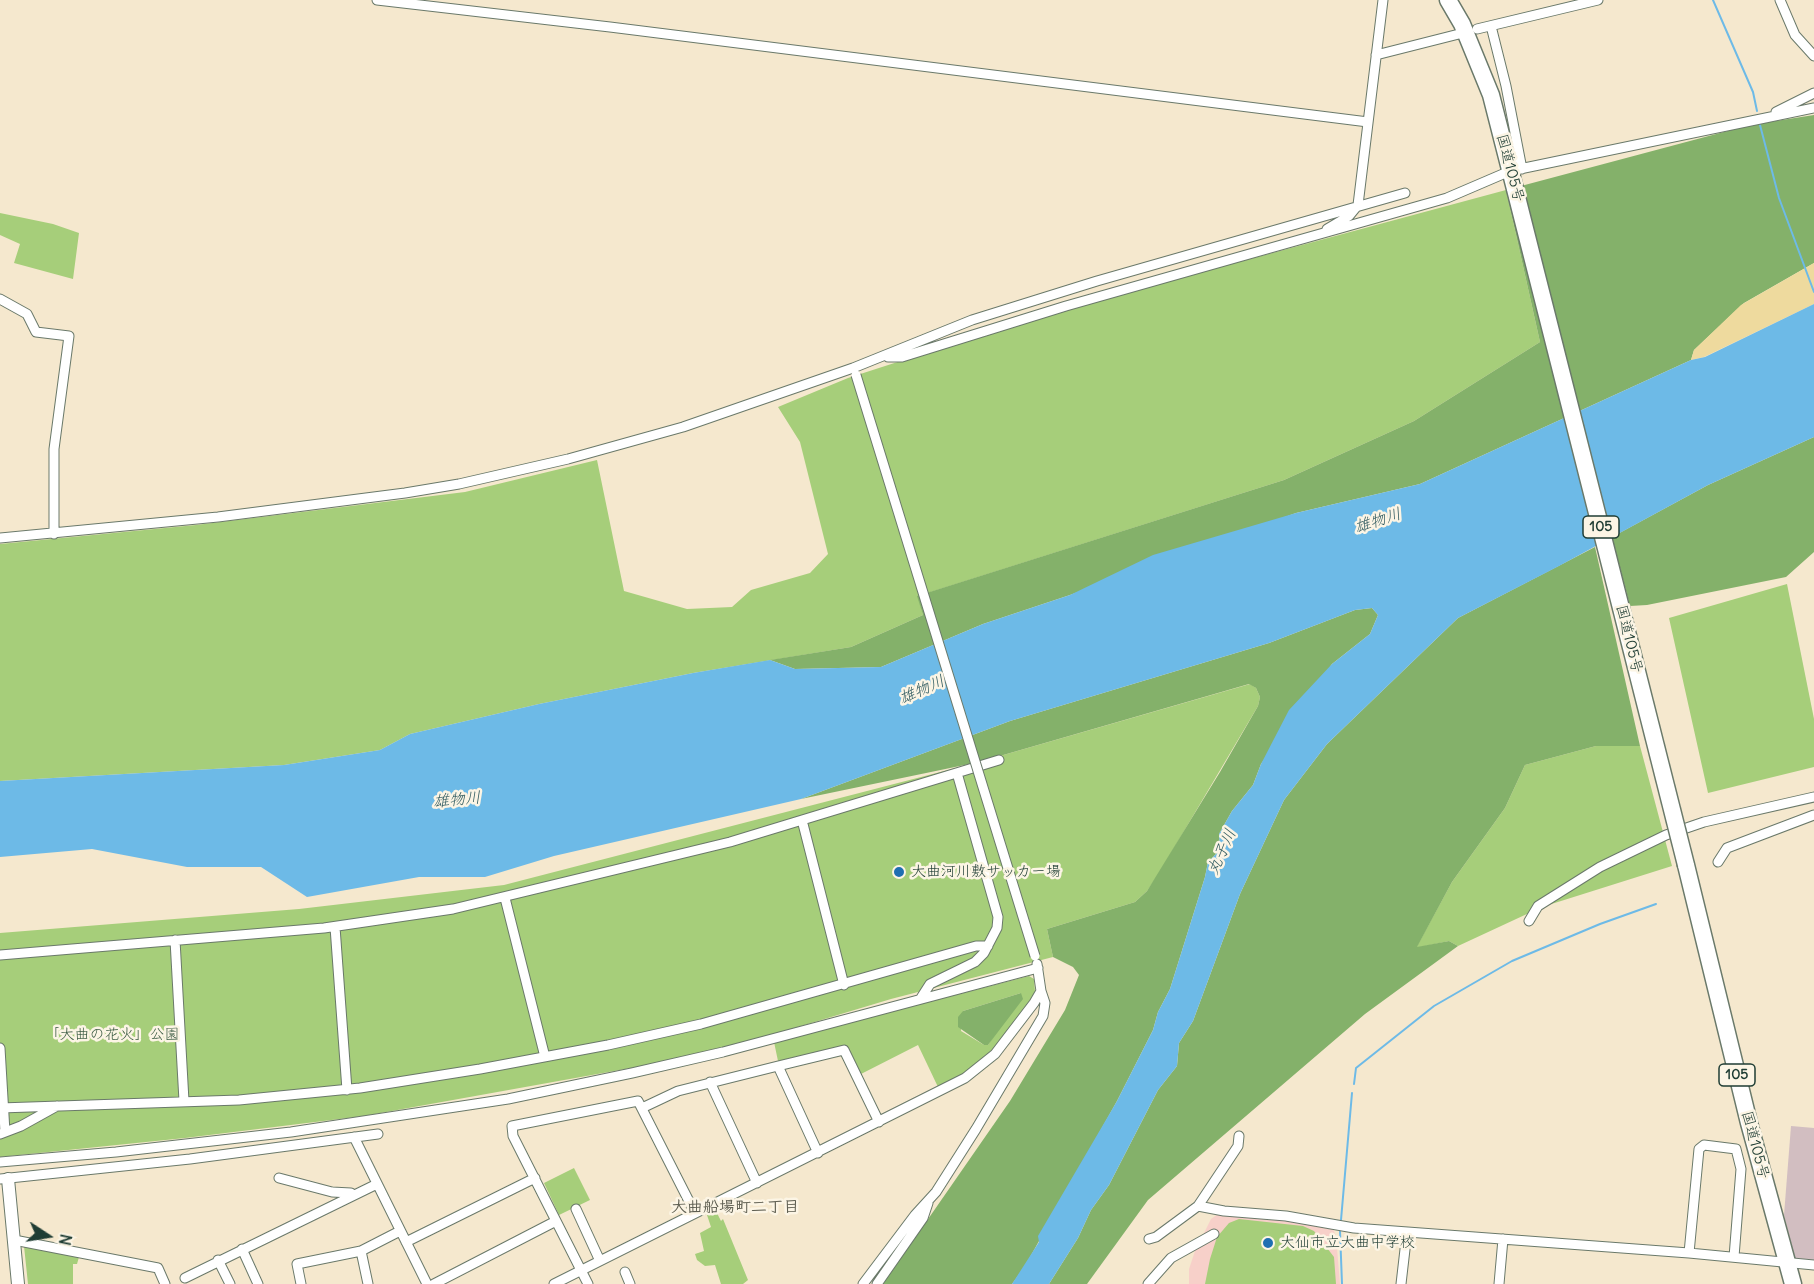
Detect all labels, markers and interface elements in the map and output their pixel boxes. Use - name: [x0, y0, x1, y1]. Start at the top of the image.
- street label: 国道105号: [1492, 132, 1528, 204]
- water label: 雄物川: [1352, 504, 1404, 538]
- road number: 105: [1583, 516, 1619, 538]
- street label: 国道105号: [1612, 603, 1646, 675]
- water label: 雄物川: [896, 671, 948, 709]
- water label: 雄物川: [432, 788, 482, 812]
- water label: 丸子川: [1203, 826, 1241, 878]
- place label: 大曲河川敷サッカー場: [911, 863, 1061, 881]
- marker: 大曲河川敷サッカー場: [892, 865, 906, 879]
- park label: 「大曲の花火」公園: [45, 1026, 179, 1044]
- road number: 105: [1719, 1064, 1755, 1086]
- street label: 国道105号: [1737, 1109, 1773, 1181]
- district label: 大曲船場町二丁目: [671, 1197, 799, 1217]
- north arrow: [18, 1206, 78, 1266]
- text: N: [55, 1232, 77, 1247]
- place label: 大仙市立大曲中学校: [1280, 1234, 1415, 1252]
- marker: 大仙市立大曲中学校: [1261, 1236, 1275, 1250]

